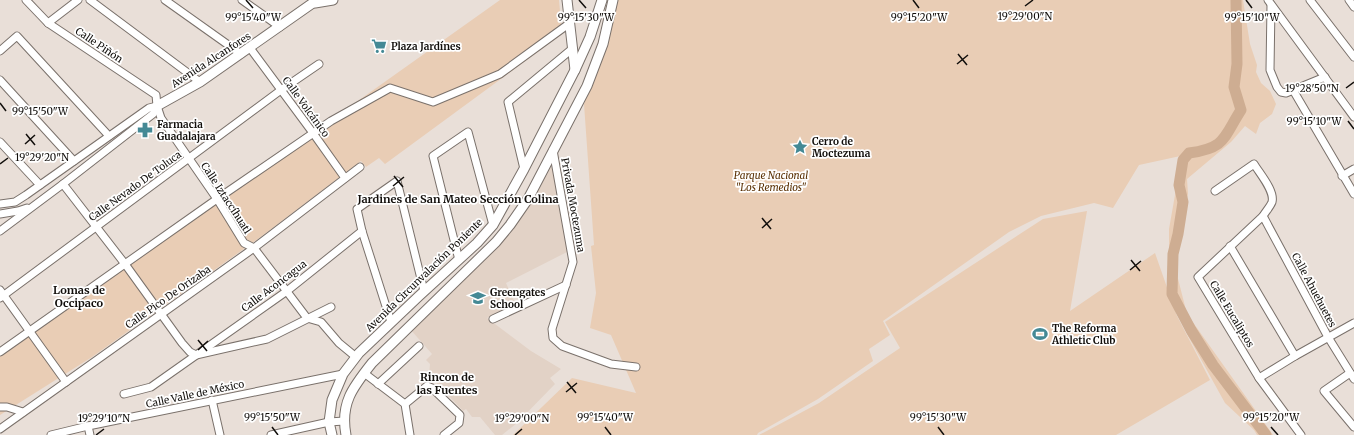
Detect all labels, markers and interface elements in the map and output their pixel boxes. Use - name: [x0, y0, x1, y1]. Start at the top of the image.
- text: 19°29'00"N: [998, 10, 1052, 23]
- text: 99°15'40"W: [225, 11, 282, 24]
- text: 99°15'30"W: [558, 11, 615, 24]
- text: 99°15'20"W: [891, 11, 948, 24]
- text: 99°15'10"W: [1225, 11, 1280, 24]
- street label: Calle Piñón: [73, 24, 126, 66]
- street label: Avenida Alcanfores: [168, 29, 253, 91]
- supermarket icon: Plaza Jardínes: [370, 37, 388, 55]
- place label: Plaza Jardínes: [391, 40, 461, 53]
- street label: Calle Volcánico: [280, 74, 332, 140]
- text: 19°28'50"N: [1285, 82, 1339, 95]
- text: 99°15'50"W: [12, 105, 69, 118]
- text: 99°15'10"W: [1287, 115, 1342, 128]
- place label: Farmacia Guadalajara: [157, 118, 216, 143]
- pharmacy icon: Farmacia Guadalajara: [136, 121, 154, 139]
- place label: Cerro de Moctezuma: [812, 135, 871, 160]
- place icon: Cerro de Moctezuma: [791, 138, 809, 156]
- street label: Calle Nevado De Toluca: [86, 148, 184, 224]
- text: 19°29'20"N: [15, 151, 69, 164]
- street label: Privada Moctezuma: [558, 157, 588, 254]
- street label: Calle Iztaccíhuatl: [198, 160, 254, 236]
- park label: Parque Nacional "Los Remedios": [734, 169, 808, 194]
- district label: Jardines de San Mateo Sección Colina: [356, 192, 559, 206]
- street label: Avenida Circunvalación Poniente: [362, 216, 485, 335]
- street label: Calle Ahuehuetes: [1289, 251, 1339, 330]
- street label: Calle Aconcagua: [239, 257, 310, 315]
- street label: Calle Pico De Orizaba: [123, 262, 214, 331]
- street label: Calle Eucaliptos: [1207, 278, 1257, 350]
- district label: Lomas de Occipaco: [53, 283, 105, 310]
- place label: Greengates School: [490, 286, 545, 311]
- school or university icon: Greengates School: [469, 289, 487, 307]
- place label: The Reforma Athletic Club: [1051, 322, 1117, 347]
- sports icon: The Reforma Athletic Club: [1031, 325, 1049, 343]
- district label: Rincon de las Fuentes: [417, 370, 478, 397]
- street label: Calle Valle de México: [145, 377, 245, 411]
- text: 99°15'50"W: [244, 411, 301, 424]
- text: 99°15'40"W: [577, 411, 634, 424]
- text: 99°15'30"W: [910, 411, 967, 424]
- text: 99°15'20"W: [1243, 411, 1300, 424]
- text: 19°29'10"N: [78, 412, 130, 425]
- text: 19°29'00"N: [495, 412, 549, 425]

